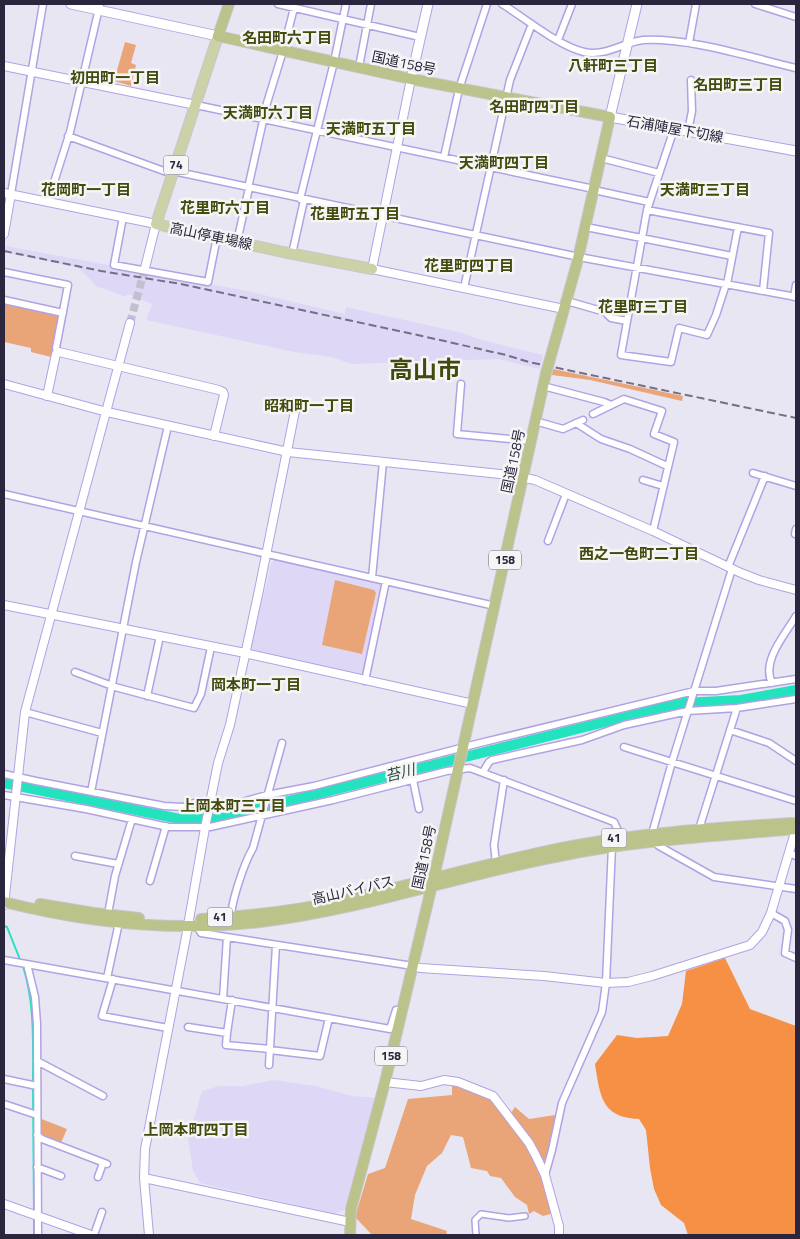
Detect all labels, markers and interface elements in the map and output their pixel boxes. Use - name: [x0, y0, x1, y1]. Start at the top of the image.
- district label: 名田町六丁目: [242, 26, 332, 49]
- street label: 国道158号: [370, 45, 438, 80]
- district label: 八軒町三丁目: [568, 54, 658, 77]
- district label: 初田町一丁目: [70, 66, 160, 89]
- district label: 名田町三丁目: [693, 73, 783, 96]
- district label: 名田町四丁目: [489, 95, 579, 118]
- district label: 天満町六丁目: [223, 101, 313, 124]
- street label: 石浦陣屋下切線: [625, 110, 725, 147]
- district label: 天満町五丁目: [326, 117, 416, 140]
- district label: 天満町四丁目: [459, 151, 549, 174]
- road number: 74: [164, 156, 188, 174]
- district label: 花岡町一丁目: [41, 178, 131, 201]
- district label: 天満町三丁目: [660, 178, 750, 201]
- district label: 花里町六丁目: [180, 196, 270, 219]
- district label: 花里町五丁目: [310, 202, 400, 225]
- street label: 高山停車場線: [168, 217, 254, 255]
- district label: 花里町四丁目: [424, 254, 514, 277]
- district label: 花里町三丁目: [598, 295, 688, 318]
- district label: 高山市: [389, 351, 461, 387]
- district label: 昭和町一丁目: [264, 394, 354, 417]
- street label: 国道158号: [495, 427, 530, 495]
- district label: 西之一色町二丁目: [579, 542, 699, 565]
- road number: 158: [489, 550, 521, 570]
- district label: 岡本町一丁目: [211, 673, 301, 696]
- water label: 苔川: [383, 757, 419, 787]
- district label: 上岡本町三丁目: [180, 794, 286, 817]
- street label: 国道158号: [406, 823, 441, 891]
- road number: 41: [602, 828, 626, 848]
- street label: 高山バイパス: [310, 870, 396, 909]
- road number: 41: [208, 908, 232, 926]
- road number: 158: [375, 1046, 407, 1066]
- district label: 上岡本町四丁目: [143, 1118, 249, 1141]

